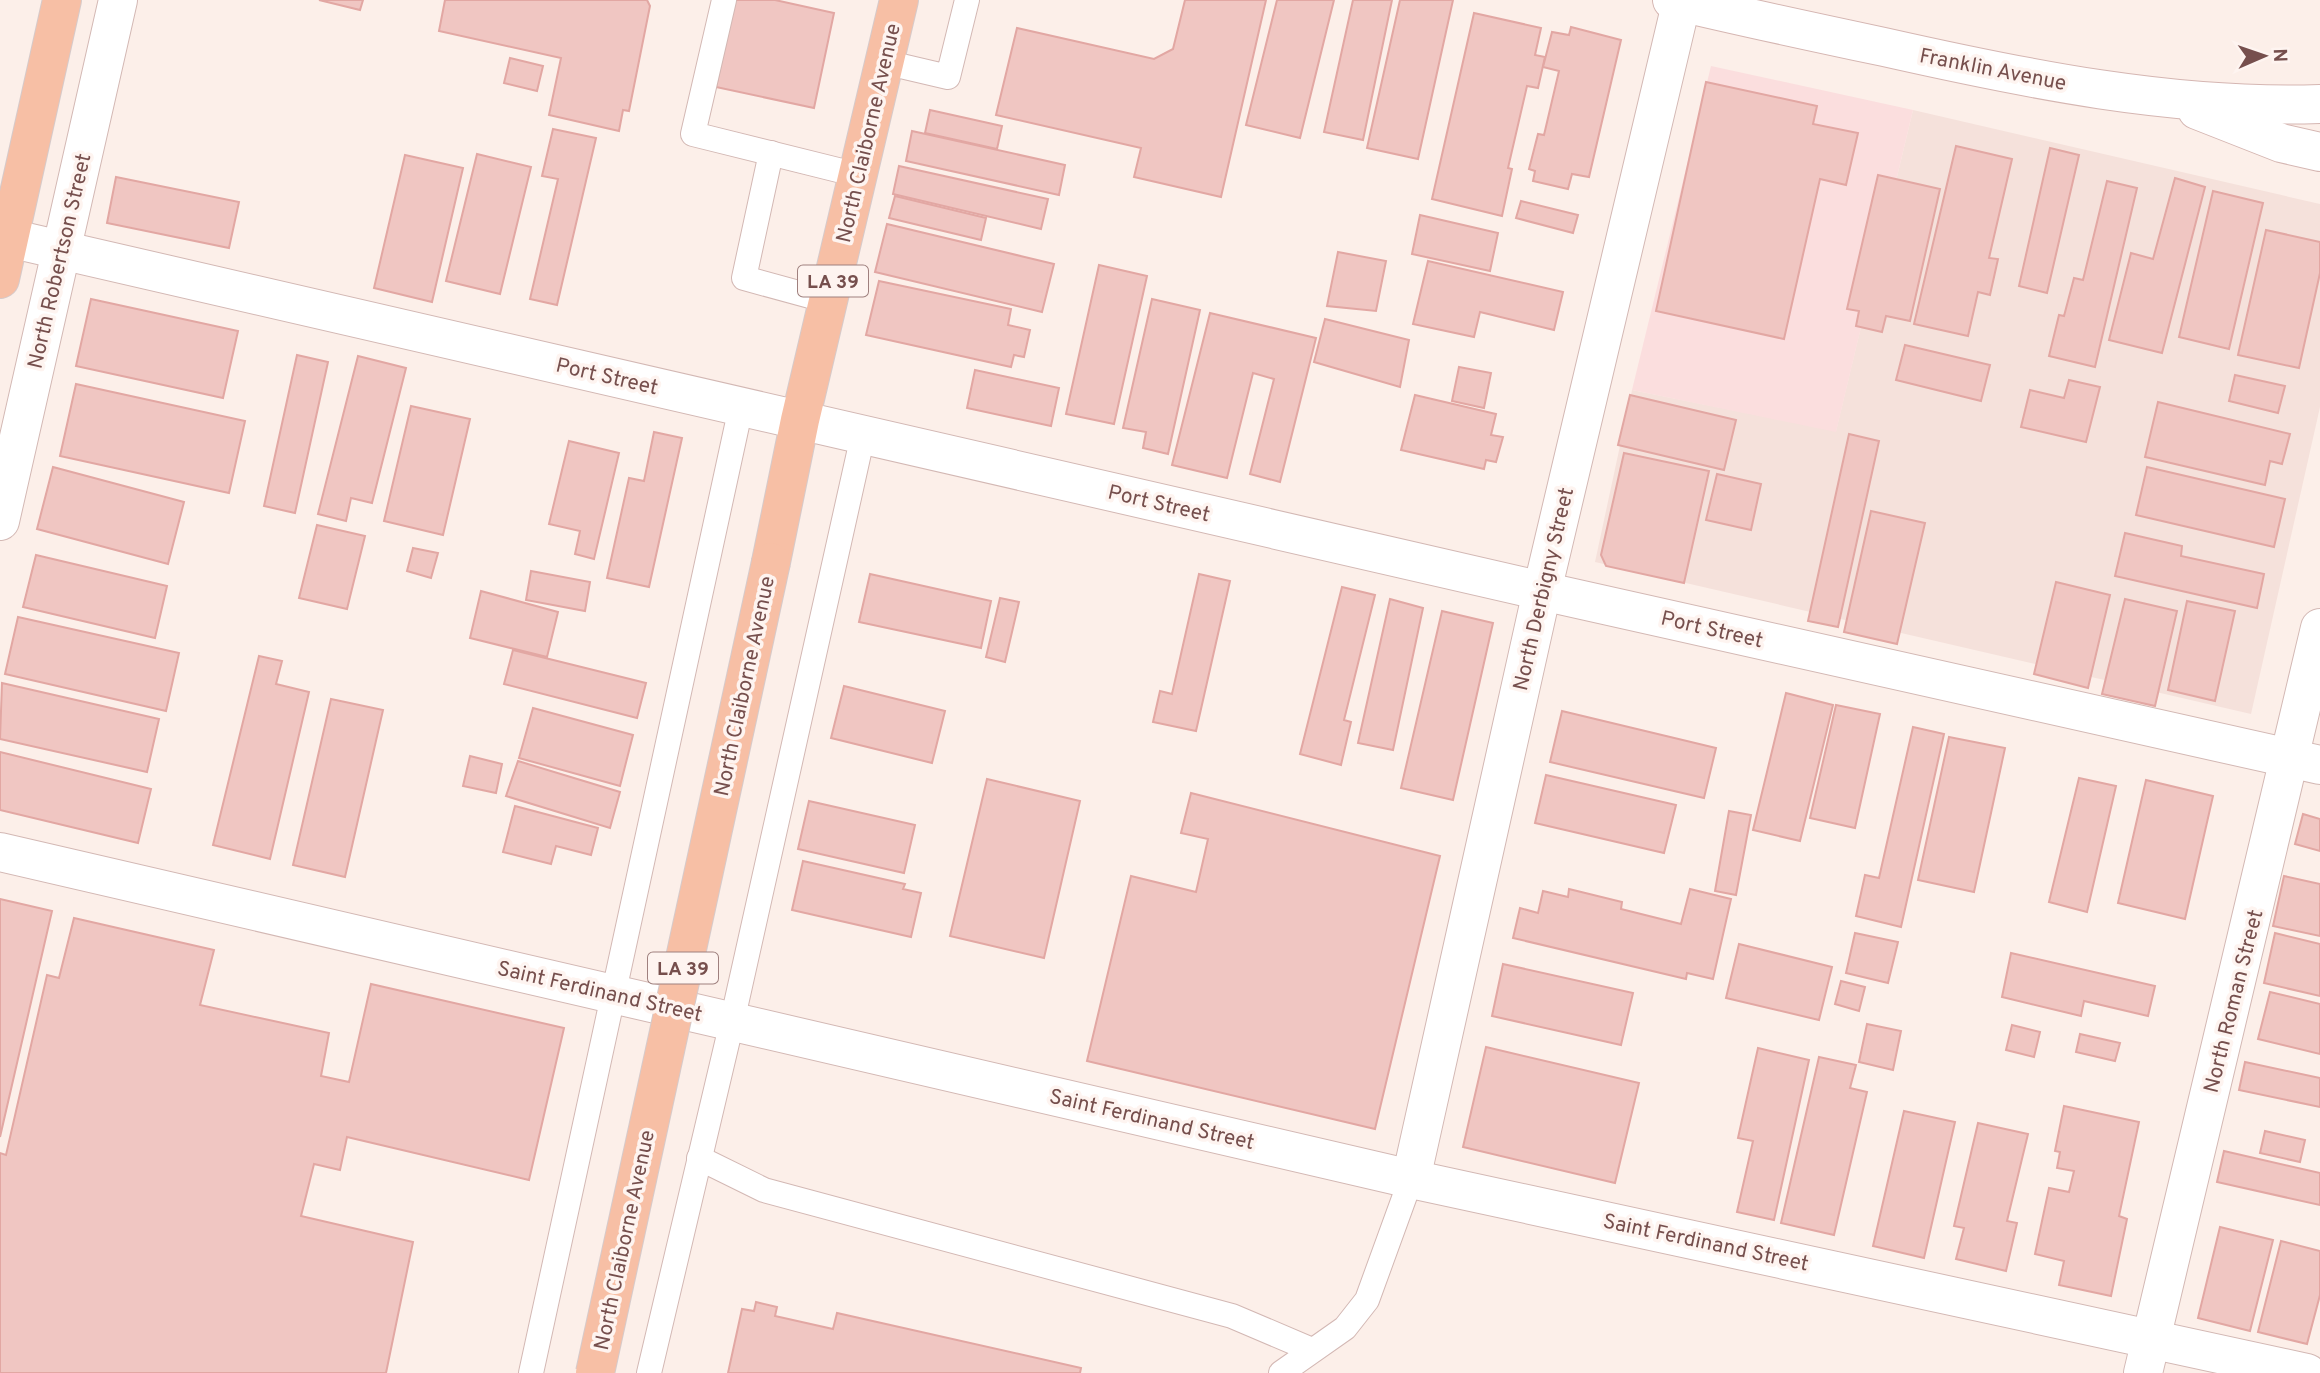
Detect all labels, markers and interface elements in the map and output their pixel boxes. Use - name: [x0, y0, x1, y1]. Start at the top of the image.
- street label: North Claiborne Avenue: [831, 21, 908, 246]
- north arrow: [2229, 21, 2299, 91]
- street label: Franklin Avenue: [1917, 43, 2069, 98]
- text: N: [2267, 48, 2291, 63]
- street label: North Robertson Street: [23, 151, 98, 372]
- road number: LA 39: [798, 266, 868, 296]
- street label: Port Street: [553, 353, 660, 402]
- street label: Port Street: [1105, 480, 1212, 529]
- street label: North Derbigny Street: [1508, 485, 1581, 694]
- street label: North Claiborne Avenue: [709, 574, 782, 799]
- street label: Port Street: [1658, 606, 1765, 655]
- street label: North Roman Street: [2199, 907, 2270, 1096]
- road number: LA 39: [648, 952, 718, 984]
- street label: Saint Ferdinand Street: [494, 956, 705, 1029]
- street label: Saint Ferdinand Street: [1046, 1084, 1257, 1157]
- street label: North Claiborne Avenue: [589, 1128, 662, 1353]
- street label: Saint Ferdinand Street: [1600, 1208, 1811, 1278]

